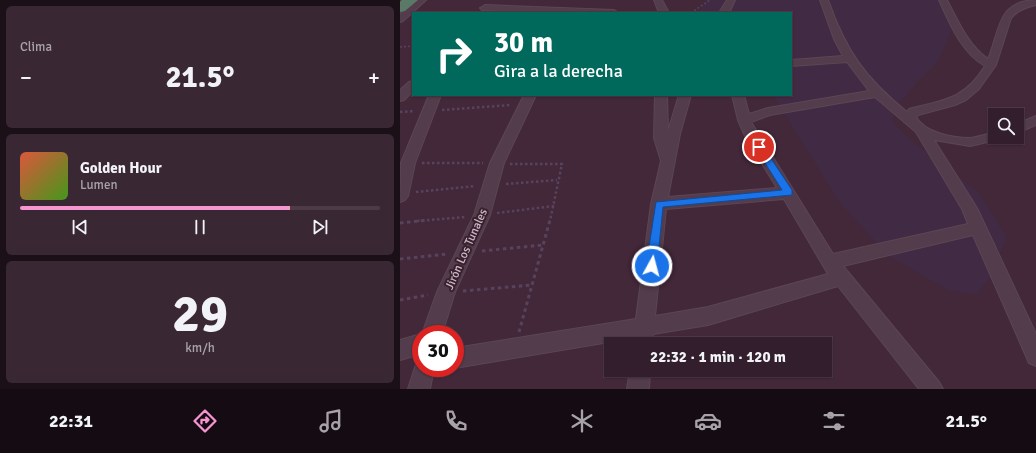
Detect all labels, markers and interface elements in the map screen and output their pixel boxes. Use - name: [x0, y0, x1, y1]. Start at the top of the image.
- text: 30 m: [494, 26, 553, 60]
- icon: right: [428, 28, 480, 80]
- text: Clima: [20, 39, 52, 55]
- text: 21.5°: [165, 59, 235, 96]
- text: Gira a la derecha: [494, 60, 623, 82]
- text: −: [20, 64, 32, 91]
- text: +: [368, 64, 380, 91]
- map controls: [988, 108, 1024, 144]
- button: search: [988, 108, 1024, 144]
- pin: [742, 130, 776, 164]
- icon: arrive: [748, 136, 770, 158]
- text: Golden Hour: [80, 159, 162, 177]
- text: Lumen: [80, 177, 118, 193]
- street label: Jirón Los Tunales: [442, 206, 491, 292]
- icon: previous: [69, 216, 91, 238]
- icon: pause: [189, 216, 211, 238]
- icon: next: [309, 216, 331, 238]
- position arrow: [631, 245, 673, 287]
- text: 29: [172, 282, 228, 346]
- speed limit sign: 30: [412, 325, 464, 377]
- text: km/h: [185, 340, 215, 356]
- text: 22:32 · 1 min · 120 m: [650, 348, 786, 366]
- icon: directions: [191, 407, 219, 435]
- icon: music: [317, 407, 345, 435]
- icon: phone: [442, 407, 470, 435]
- icon: climate: [568, 407, 596, 435]
- icon: car: [694, 407, 722, 435]
- icon: filters: [820, 407, 848, 435]
- text: 22:31: [49, 410, 93, 432]
- text: 21.5°: [946, 410, 987, 432]

